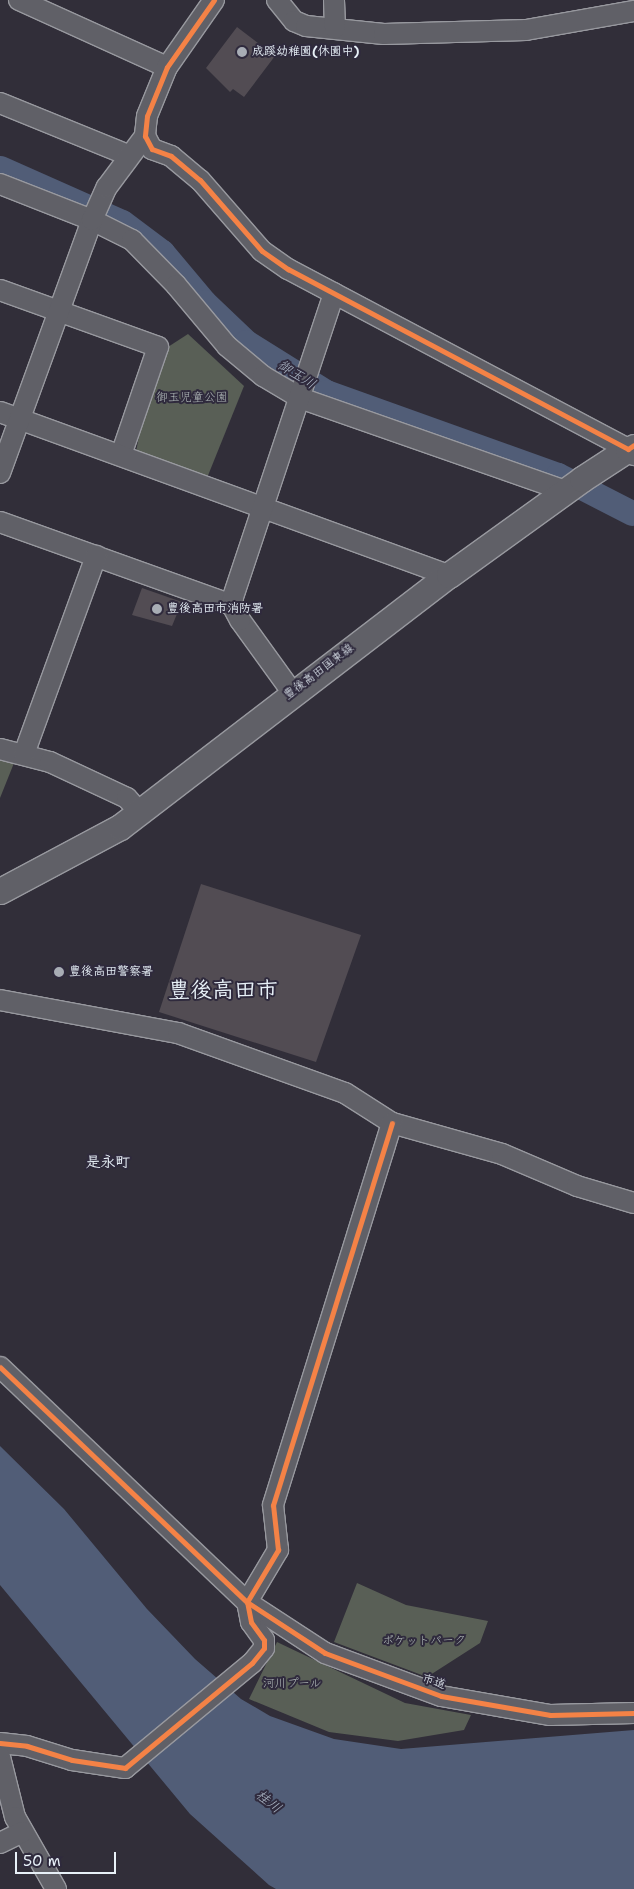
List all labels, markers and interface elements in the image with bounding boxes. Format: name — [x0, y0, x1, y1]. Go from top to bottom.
place label: 成蹊幼稚園(休園中) — [252, 45, 359, 59]
marker: 成蹊幼稚園(休園中) — [236, 46, 248, 58]
water label: 御玉川 — [275, 356, 319, 392]
park label: 御玉児童公園 — [156, 391, 228, 405]
place label: 豊後高田市消防署 — [167, 602, 263, 616]
marker: 豊後高田市消防署 — [151, 603, 163, 615]
street label: 豊後高田国東線 — [281, 641, 357, 703]
place label: 豊後高田警察署 — [69, 965, 153, 979]
marker: 豊後高田警察署 — [53, 966, 65, 978]
district label: 豊後高田市 — [168, 977, 278, 1003]
district label: 是永町 — [86, 1154, 130, 1172]
park label: ポケットパーク — [382, 1634, 466, 1648]
street label: 市道 — [420, 1671, 448, 1693]
park label: 河川プール — [262, 1677, 322, 1691]
water label: 桂川 — [253, 1786, 285, 1816]
scale bar — [18, 1842, 119, 1874]
text: 50 m — [23, 1851, 61, 1871]

